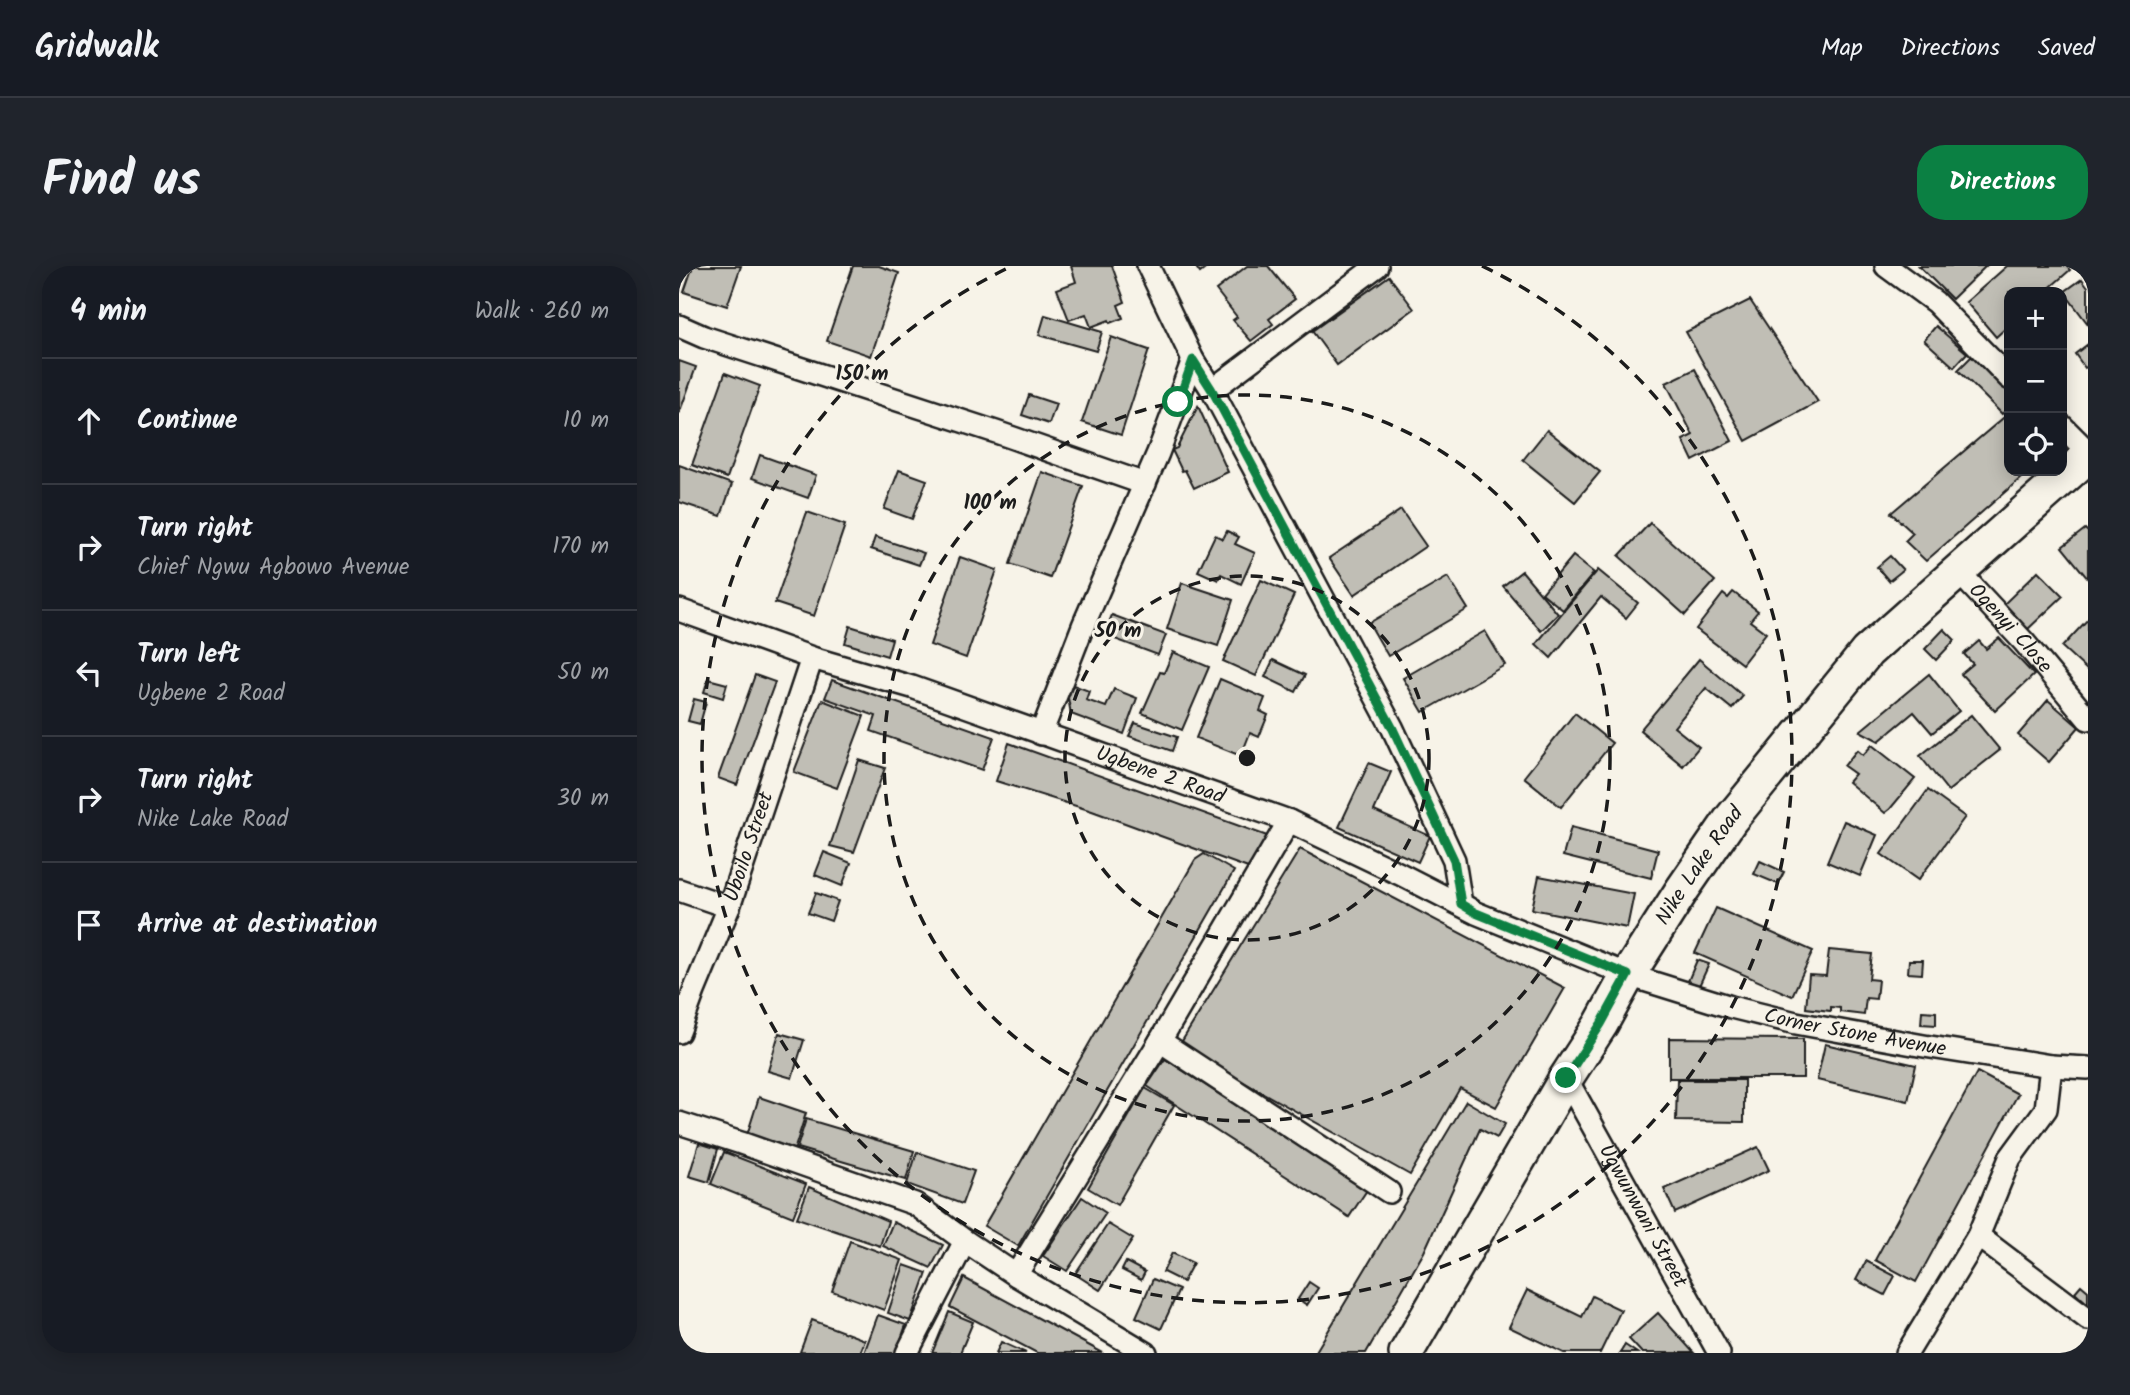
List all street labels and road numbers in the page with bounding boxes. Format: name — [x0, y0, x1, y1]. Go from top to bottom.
street label: Ogenyi Close — [1960, 575, 2061, 681]
street label: Ugbene 2 Road — [1091, 737, 1230, 814]
street label: Uboilo Street — [715, 787, 783, 906]
street label: Nike Lake Road — [1647, 798, 1752, 932]
street label: Corner Stone Avenue — [1761, 999, 1949, 1066]
street label: Ugwunwani Street — [1590, 1138, 1697, 1295]

